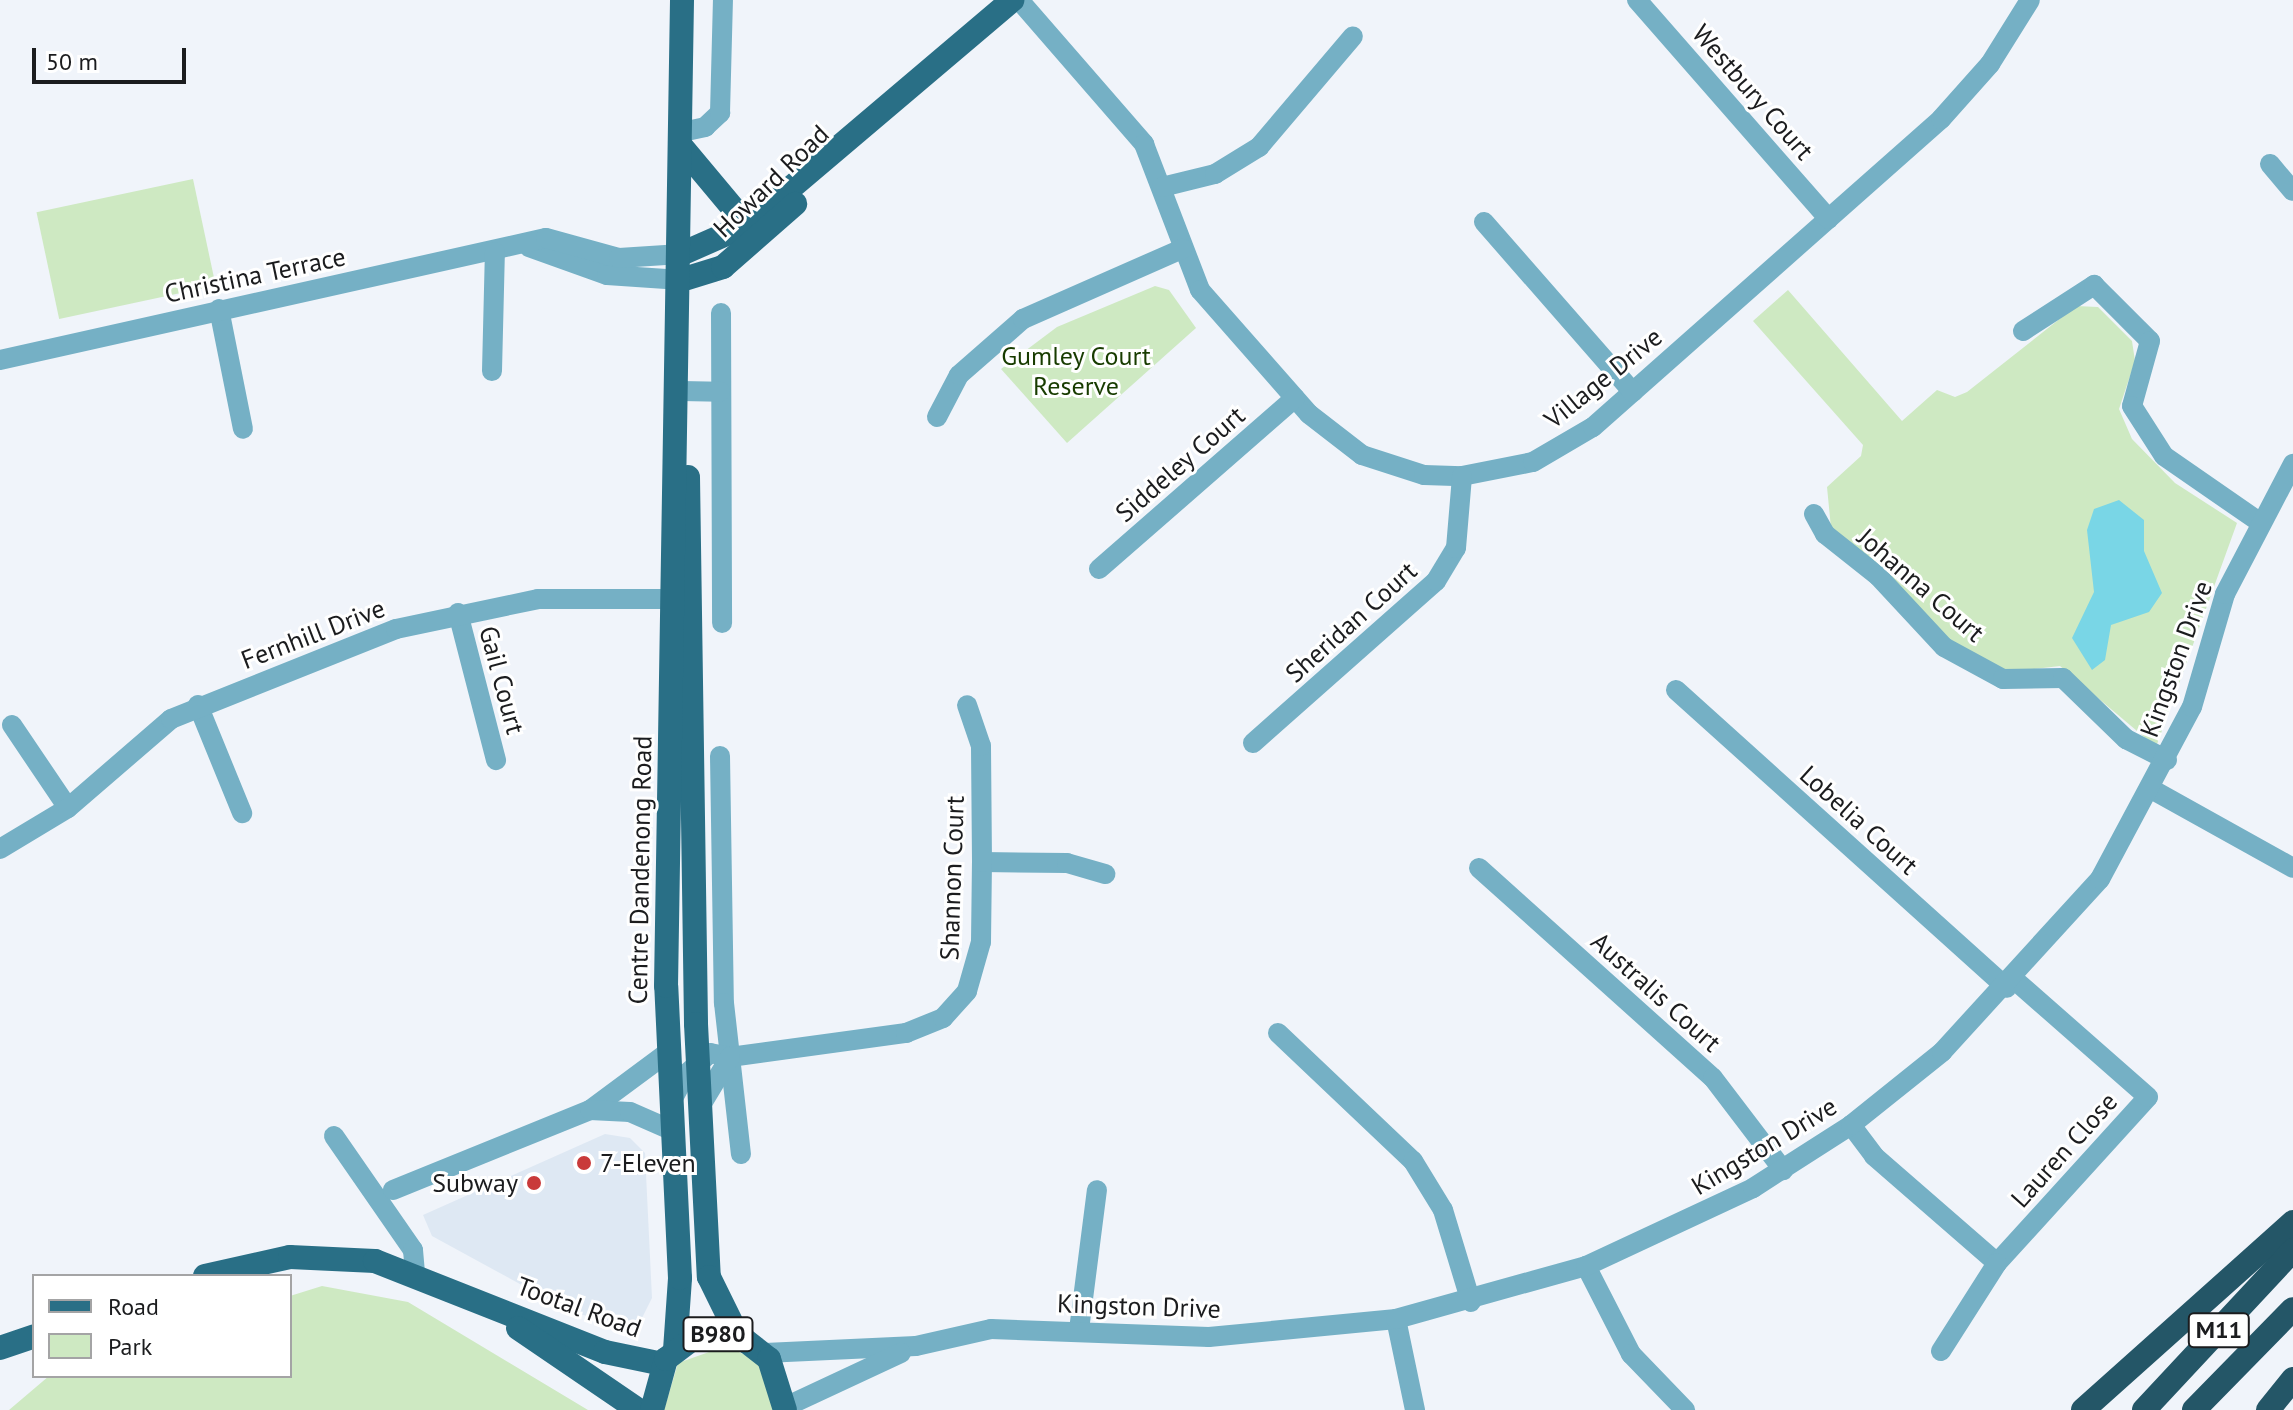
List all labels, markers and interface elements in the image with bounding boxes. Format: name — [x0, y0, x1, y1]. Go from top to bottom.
street label: Westbury Court — [1686, 18, 1820, 166]
scale bar — [36, 32, 190, 82]
text: 50 m — [46, 46, 98, 77]
street label: Howard Road — [707, 118, 835, 244]
street label: Christina Terrace — [161, 241, 349, 309]
street label: Village Drive — [1538, 321, 1668, 435]
park label: Gumley Court Reserve — [1001, 340, 1151, 402]
street label: Siddeley Court — [1109, 399, 1251, 529]
street label: Johanna Court — [1851, 522, 1991, 648]
street label: Sheridan Court — [1279, 555, 1423, 689]
street label: Kingston Drive — [2133, 577, 2219, 741]
street label: Fernhill Drive — [237, 592, 389, 676]
street label: Gail Court — [473, 623, 531, 737]
street label: Centre Dandenong Road — [622, 735, 658, 1005]
street label: Lobelia Court — [1794, 759, 1924, 881]
street label: Shannon Court — [934, 795, 970, 961]
street label: Australis Court — [1585, 926, 1727, 1058]
street label: Lauren Close — [2004, 1086, 2124, 1214]
street label: Kingston Drive — [1686, 1090, 1842, 1202]
place label: 7-Eleven — [600, 1147, 696, 1179]
marker: 7-Eleven — [575, 1154, 593, 1172]
place label: Subway — [432, 1167, 518, 1199]
marker: Subway — [525, 1174, 543, 1192]
street label: Tootal Road — [512, 1270, 646, 1344]
legend — [32, 1274, 292, 1378]
street label: Kingston Drive — [1057, 1288, 1221, 1324]
text: Road — [108, 1291, 159, 1322]
road number: M11 — [2187, 1310, 2251, 1350]
road number: B980 — [682, 1314, 754, 1354]
text: Park — [108, 1331, 152, 1362]

